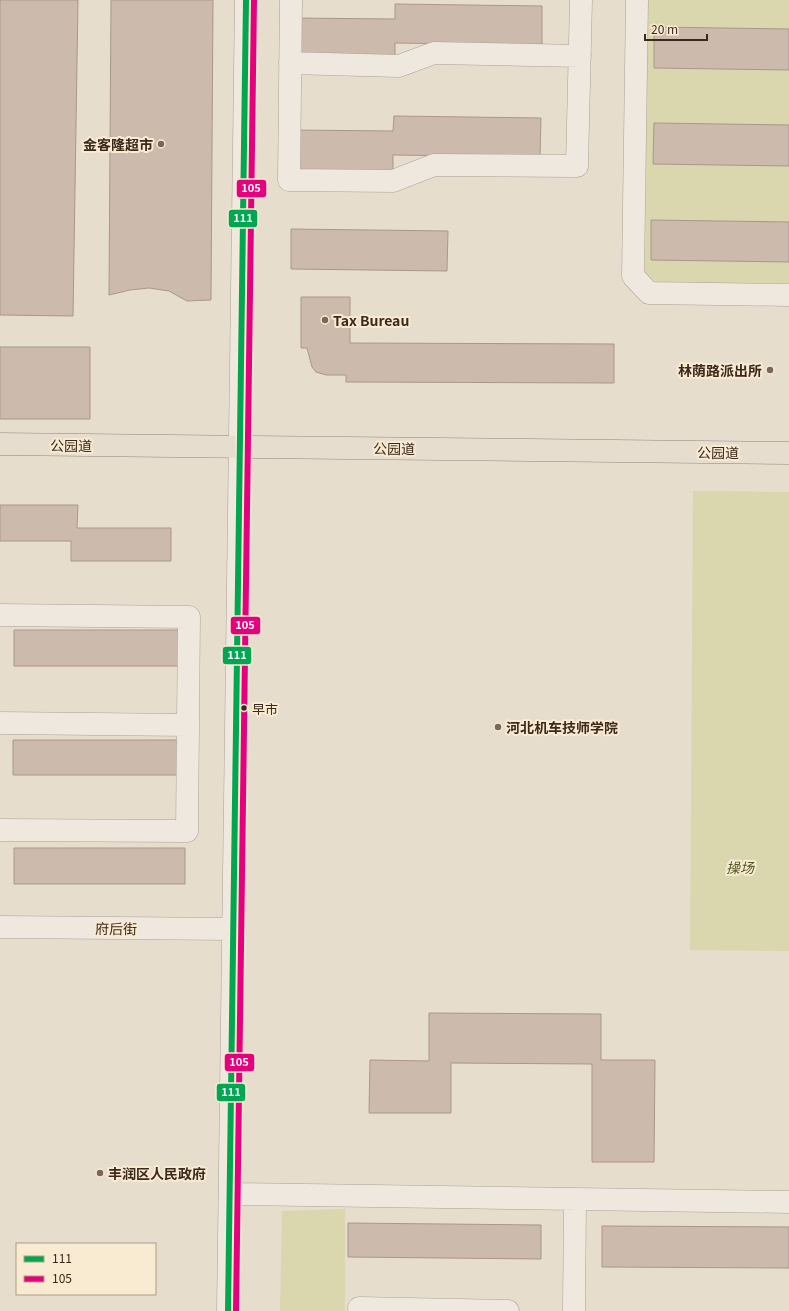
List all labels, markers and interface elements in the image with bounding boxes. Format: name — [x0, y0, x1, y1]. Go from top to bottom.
scale bar — [645, 16, 707, 42]
text: 20 m — [651, 20, 678, 37]
place label: 金客隆超市 — [83, 134, 153, 154]
marker: 金客隆超市 — [156, 139, 166, 149]
line badge: 105 — [236, 179, 267, 198]
text: 105 — [241, 179, 261, 195]
line badge: 111 — [228, 209, 258, 228]
text: 111 — [233, 209, 253, 225]
place label: Tax Bureau — [333, 310, 409, 330]
marker: Tax Bureau — [320, 315, 330, 325]
place label: 林荫路派出所 — [678, 360, 762, 380]
marker: 林荫路派出所 — [765, 365, 775, 375]
street label: 公园道 — [50, 435, 92, 455]
street label: 公园道 — [373, 438, 415, 458]
street label: 公园道 — [697, 442, 739, 462]
line badge: 105 — [230, 616, 261, 635]
text: 105 — [235, 616, 255, 632]
line badge: 111 — [222, 646, 252, 665]
text: 111 — [227, 646, 247, 662]
place label: 早市 — [252, 699, 278, 718]
marker: 早市 — [239, 703, 249, 713]
place label: 河北机车技师学院 — [506, 717, 618, 737]
marker: 河北机车技师学院 — [493, 722, 503, 732]
park label: 操场 — [726, 857, 755, 877]
street label: 府后街 — [95, 918, 137, 938]
line badge: 105 — [224, 1053, 255, 1072]
text: 105 — [229, 1053, 249, 1069]
line badge: 111 — [216, 1083, 246, 1102]
text: 111 — [221, 1083, 241, 1099]
place label: 丰润区人民政府 — [108, 1163, 206, 1183]
marker: 丰润区人民政府 — [95, 1168, 105, 1178]
legend — [16, 1243, 156, 1295]
text: 111 — [52, 1249, 72, 1266]
text: 105 — [52, 1269, 72, 1286]

